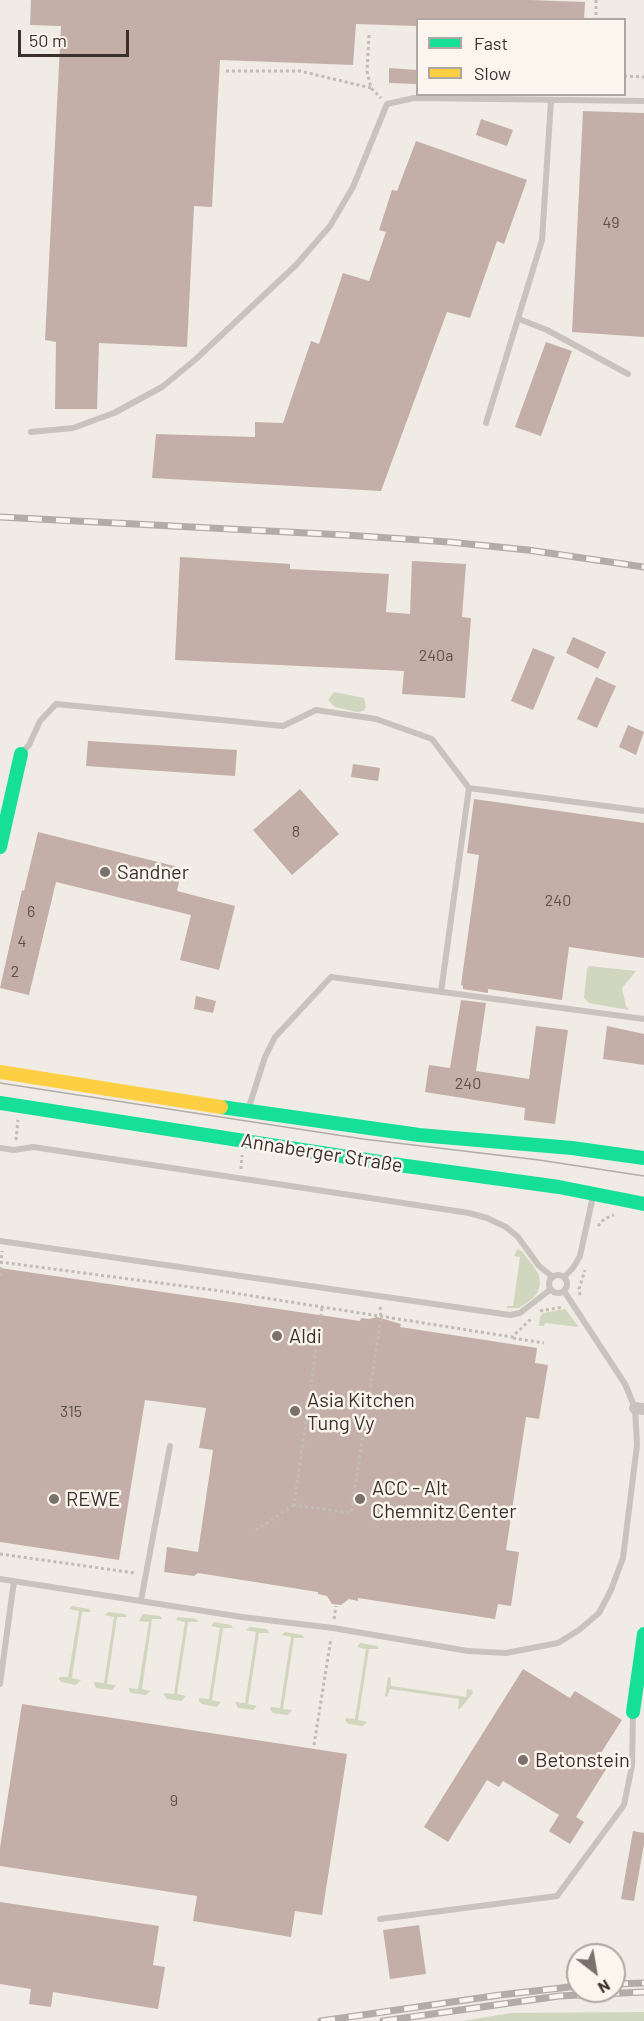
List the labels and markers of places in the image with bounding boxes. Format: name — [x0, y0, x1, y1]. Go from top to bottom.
place label: Sandner — [117, 860, 189, 884]
marker: Sandner — [98, 865, 112, 879]
place label: Aldi — [289, 1324, 322, 1348]
marker: Aldi — [270, 1329, 284, 1343]
place label: Asia Kitchen Tung Vy — [307, 1388, 415, 1435]
marker: Asia Kitchen Tung Vy — [288, 1404, 302, 1418]
place label: ACC - Alt Chemnitz Center — [372, 1476, 517, 1523]
place label: REWE — [66, 1487, 120, 1511]
marker: REWE — [47, 1492, 61, 1506]
marker: ACC - Alt Chemnitz Center — [353, 1492, 367, 1506]
place label: Betonstein — [535, 1748, 630, 1772]
marker: Betonstein — [516, 1753, 530, 1767]

